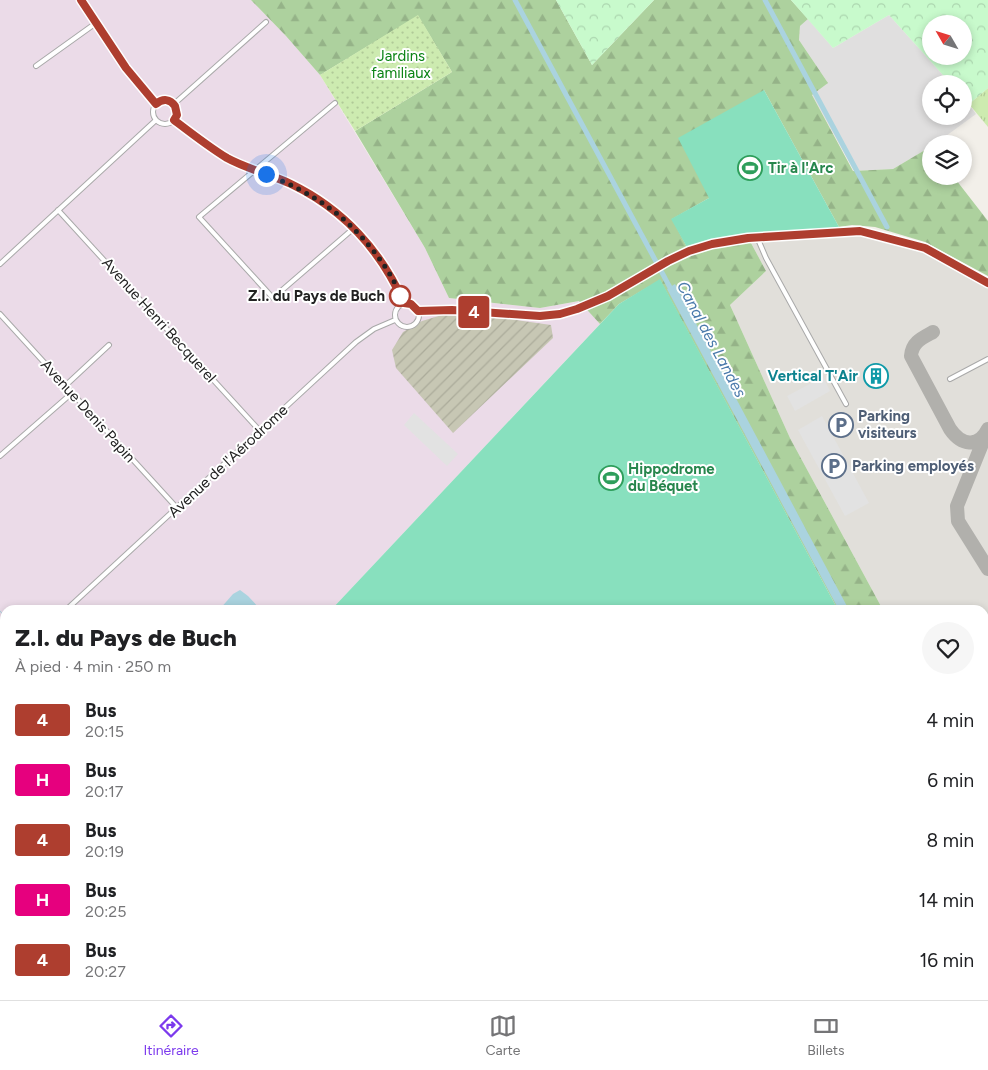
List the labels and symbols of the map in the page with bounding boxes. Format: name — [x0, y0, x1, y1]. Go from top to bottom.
north arrow — [922, 15, 972, 65]
park label: Jardins familiaux — [371, 47, 431, 82]
sports icon: Tir à l'Arc — [737, 155, 763, 181]
place label: Tir à l'Arc — [768, 159, 833, 177]
your location — [254, 162, 279, 187]
street label: Avenue Henri Becquerel — [98, 254, 220, 386]
water label: Canal des Landes — [673, 278, 750, 401]
marker: Z.I. du Pays de Buch — [389, 285, 411, 307]
place label: Z.I. du Pays de Buch — [248, 287, 385, 305]
line badge: 4 — [458, 296, 490, 328]
street label: Avenue Denis Papin — [37, 356, 139, 466]
building icon: Vertical T'Air — [863, 363, 889, 389]
place label: Vertical T'Air — [768, 367, 858, 385]
street label: Avenue de l'Aérodrome — [164, 401, 292, 521]
place label: Parking visiteurs — [858, 407, 917, 442]
parking icon: Parking visiteurs — [828, 412, 854, 438]
parking icon: Parking employés — [821, 453, 847, 479]
place label: Parking employés — [852, 457, 974, 475]
place label: Hippodrome du Béquet — [628, 460, 715, 495]
sports icon: Hippodrome du Béquet — [598, 465, 624, 491]

